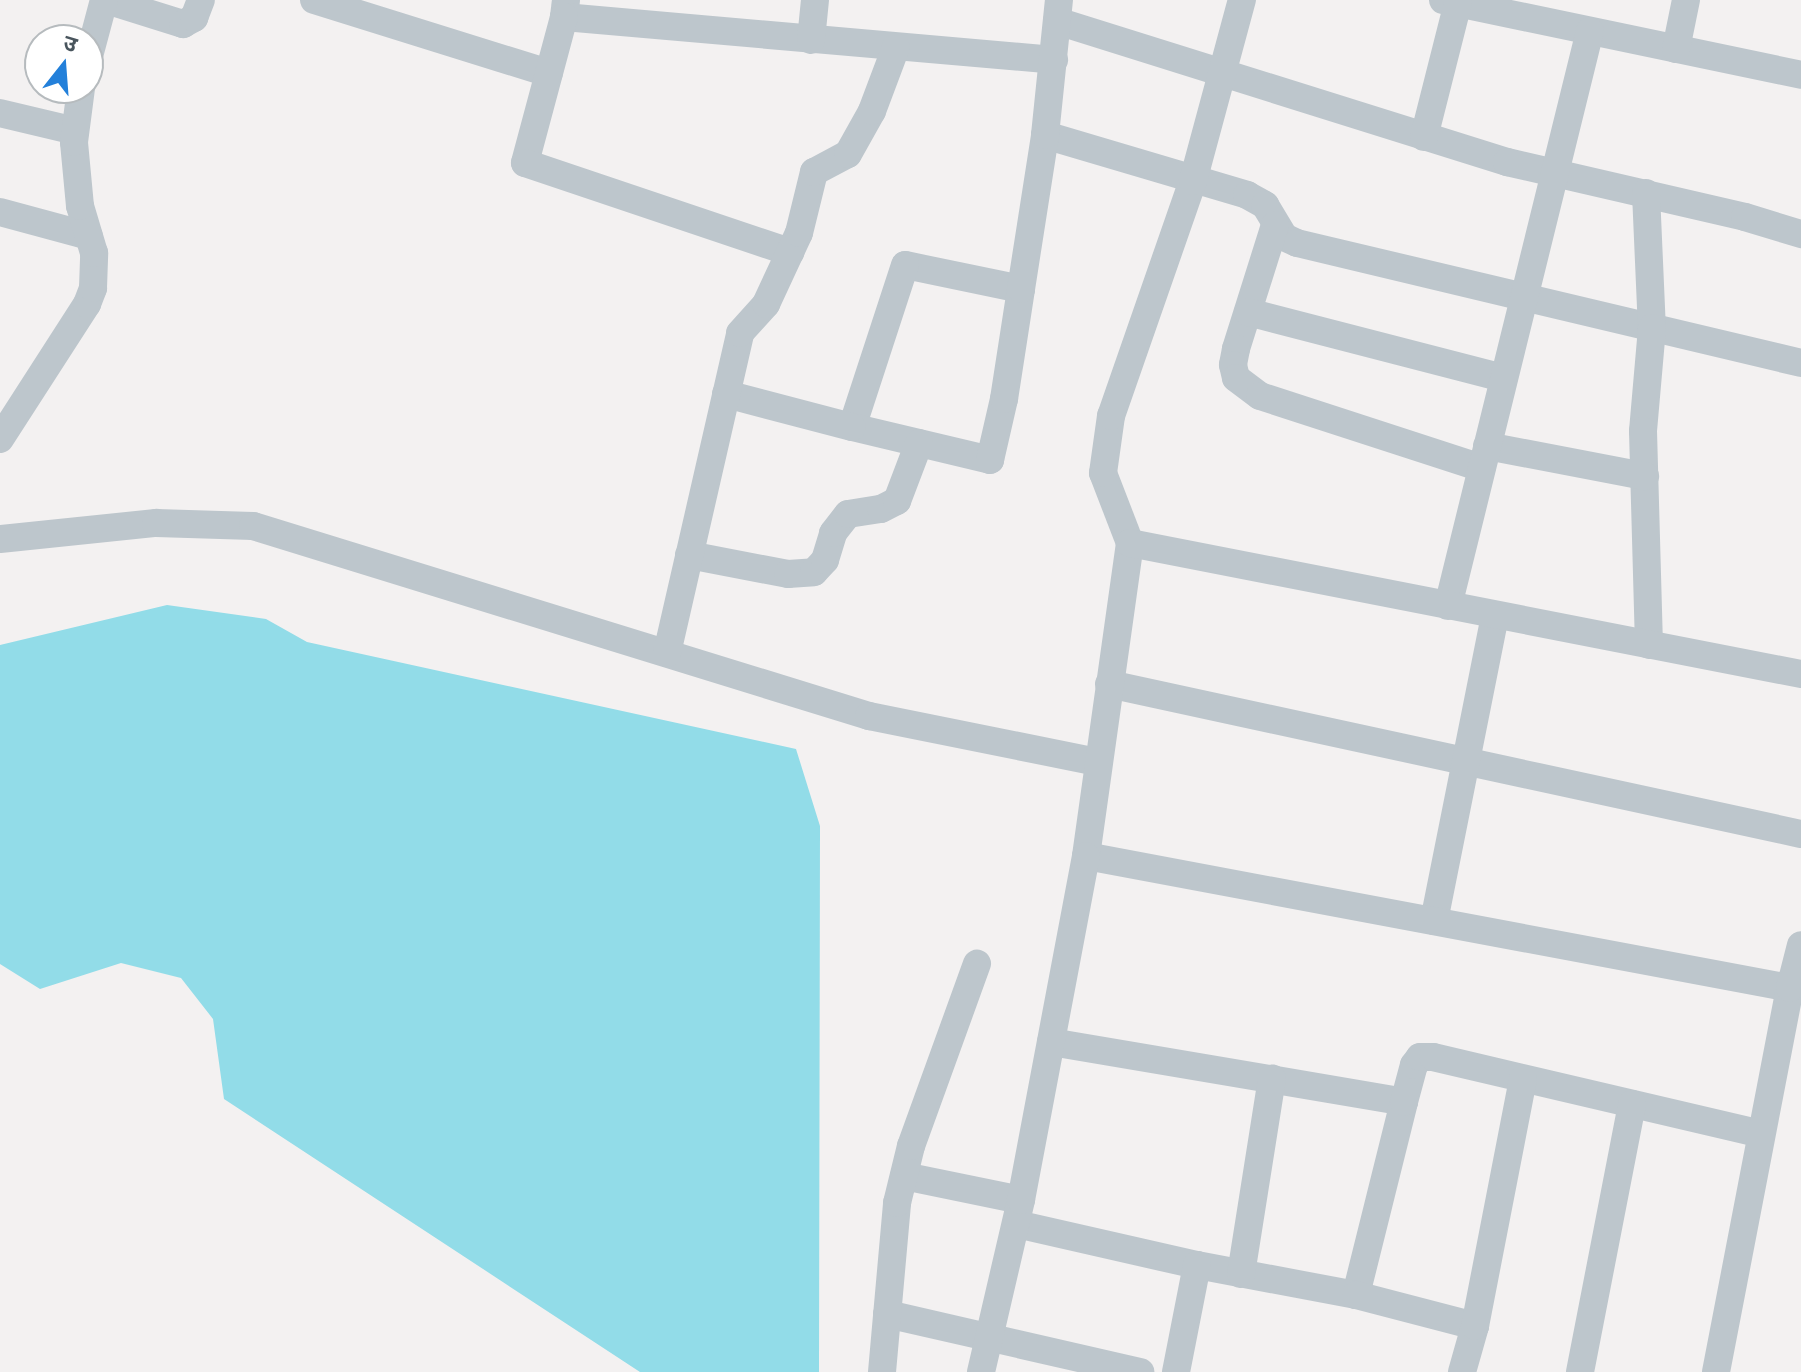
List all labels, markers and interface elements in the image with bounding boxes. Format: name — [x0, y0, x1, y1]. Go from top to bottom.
north arrow — [24, 24, 104, 104]
text: उ — [60, 28, 81, 57]

